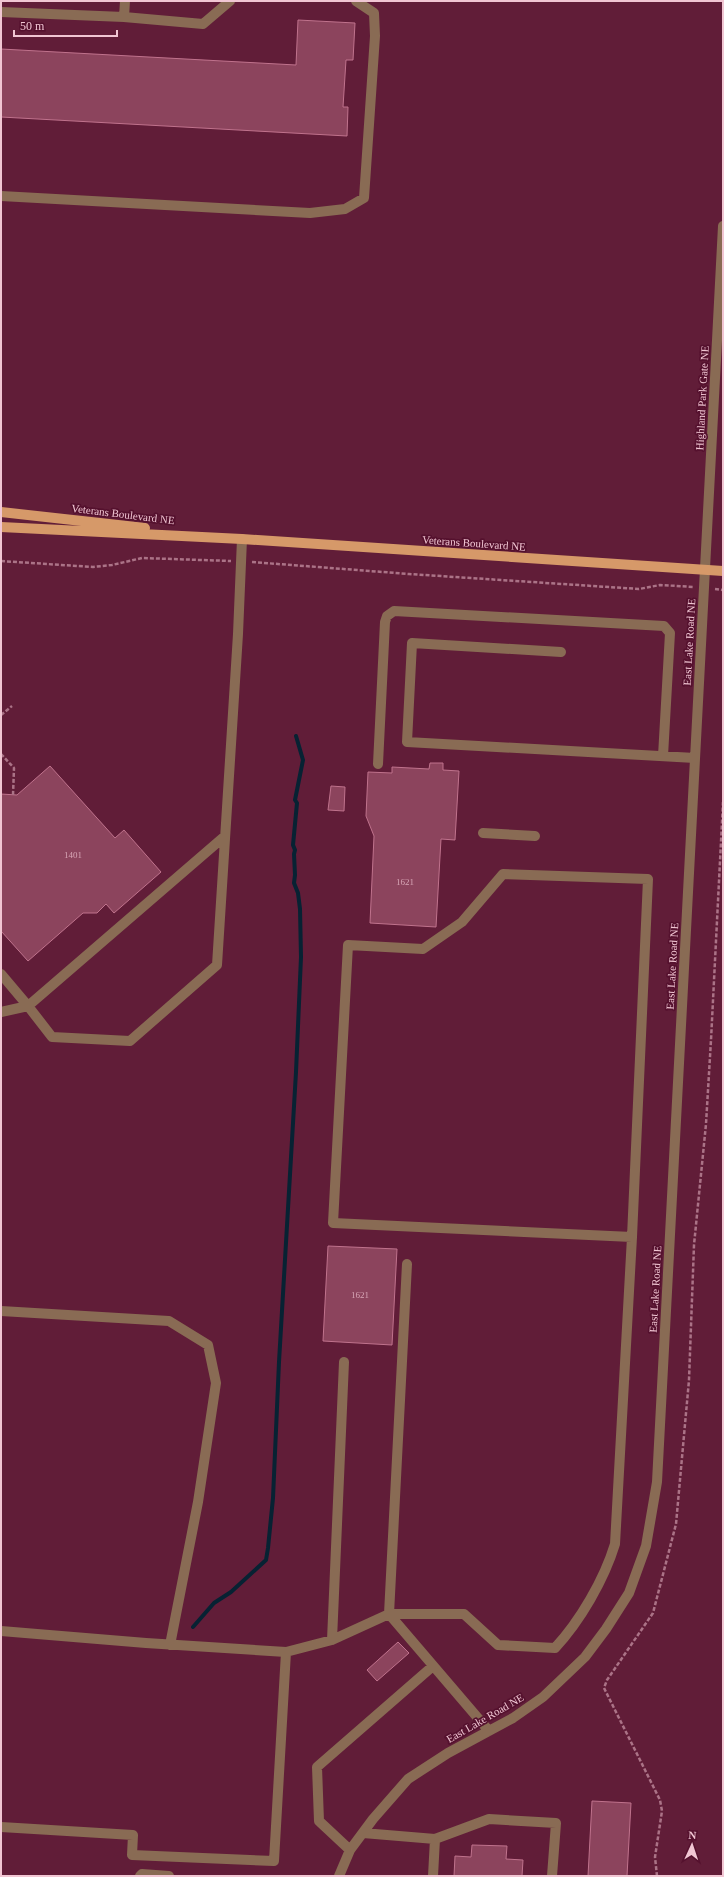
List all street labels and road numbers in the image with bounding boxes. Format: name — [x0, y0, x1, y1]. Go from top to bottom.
street label: Highland Park Gate NE — [693, 345, 711, 451]
street label: Veterans Boulevard NE — [71, 502, 176, 526]
street label: Veterans Boulevard NE — [422, 533, 526, 553]
street label: East Lake Road NE — [681, 598, 697, 686]
street label: East Lake Road NE — [664, 922, 680, 1010]
street label: East Lake Road NE — [647, 1245, 663, 1333]
street label: East Lake Road NE — [444, 1691, 526, 1745]

